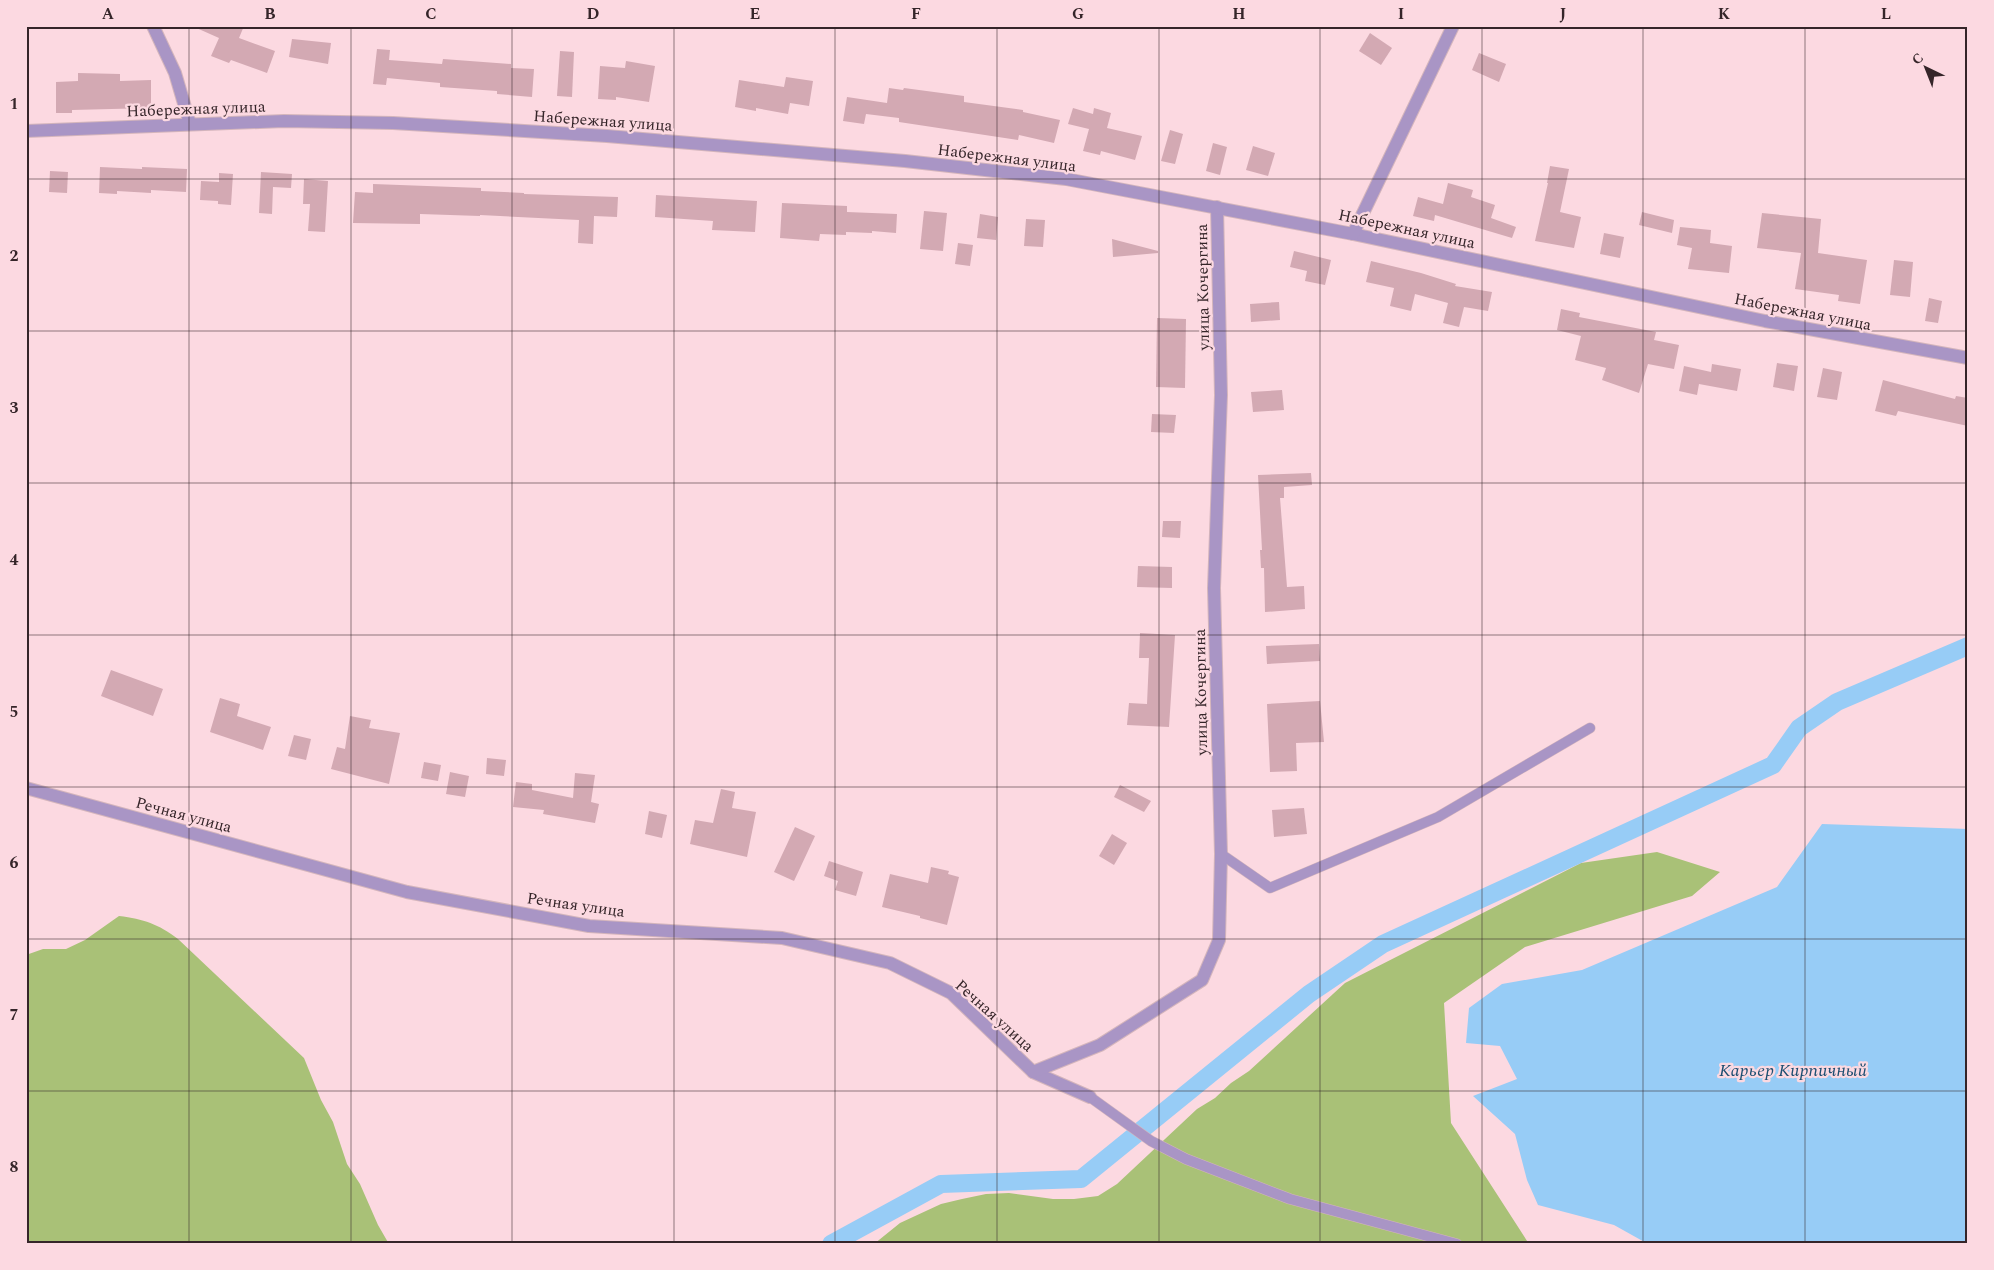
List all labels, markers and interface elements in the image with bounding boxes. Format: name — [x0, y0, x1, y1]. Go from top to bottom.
text: A — [102, 2, 115, 26]
text: B — [264, 2, 276, 26]
text: C — [425, 2, 437, 26]
text: D — [587, 2, 600, 26]
text: E — [750, 2, 760, 26]
text: F — [911, 2, 921, 26]
text: G — [1072, 2, 1084, 26]
text: H — [1232, 2, 1246, 26]
text: I — [1398, 2, 1404, 26]
text: J — [1560, 2, 1567, 26]
text: K — [1718, 2, 1731, 26]
text: L — [1881, 2, 1891, 26]
north arrow — [1902, 42, 1952, 92]
text: С — [1907, 48, 1928, 70]
text: 1 — [10, 92, 18, 116]
street label: Набережная улица — [126, 95, 266, 123]
street label: Набережная улица — [533, 104, 673, 138]
street label: Набережная улица — [936, 138, 1078, 178]
street label: Набережная улица — [1336, 203, 1478, 255]
street label: улица Кочергина — [1190, 223, 1216, 352]
text: 2 — [10, 244, 19, 268]
street label: Набережная улица — [1732, 287, 1874, 337]
text: 3 — [10, 396, 19, 420]
text: 4 — [10, 548, 19, 572]
street label: улица Кочергина — [1188, 628, 1214, 757]
text: 5 — [10, 700, 18, 724]
street label: Речная улица — [133, 791, 235, 839]
text: 6 — [10, 851, 19, 875]
street label: Речная улица — [525, 886, 627, 924]
street label: Речная улица — [950, 974, 1039, 1058]
text: 7 — [10, 1003, 19, 1027]
water label: Карьер Кирпичный — [1719, 1057, 1867, 1084]
text: 8 — [10, 1155, 19, 1179]

